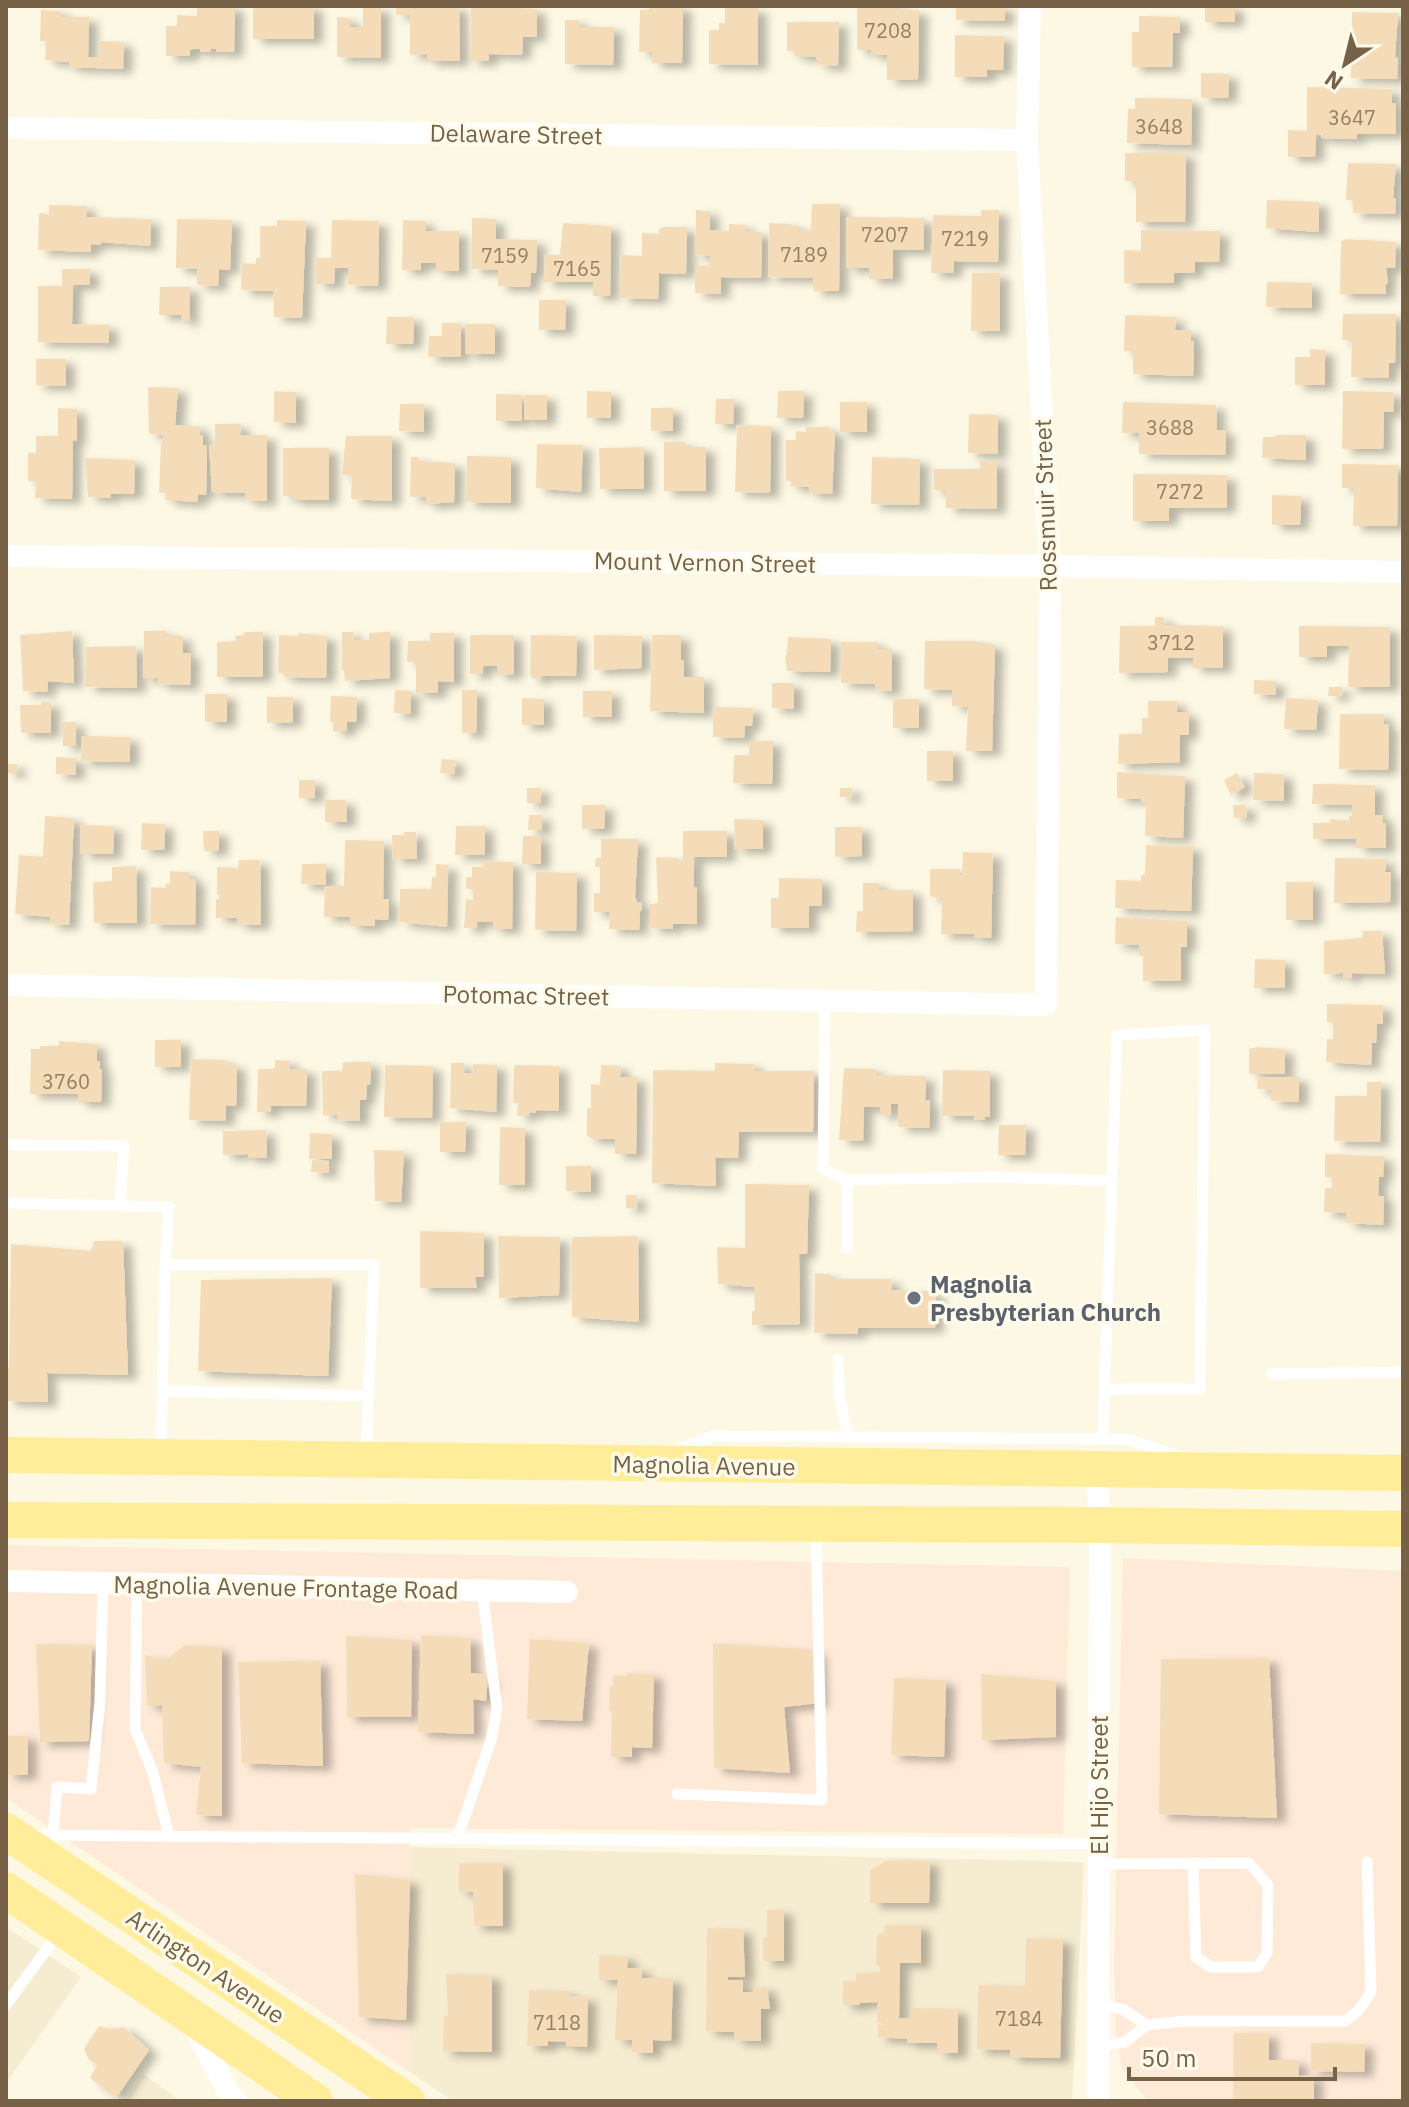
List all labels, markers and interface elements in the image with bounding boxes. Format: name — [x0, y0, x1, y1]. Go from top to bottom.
house number: 7208 — [864, 17, 912, 44]
north arrow — [1305, 24, 1385, 104]
text: N — [1318, 64, 1348, 97]
house number: 3647 — [1328, 104, 1376, 131]
house number: 3648 — [1135, 113, 1183, 140]
street label: Delaware Street — [429, 116, 603, 152]
house number: 7207 — [861, 221, 909, 248]
house number: 7219 — [941, 225, 989, 252]
house number: 7189 — [780, 241, 828, 268]
house number: 7159 — [481, 242, 529, 269]
house number: 7165 — [553, 255, 601, 282]
house number: 3688 — [1146, 414, 1194, 441]
street label: Rossmuir Street — [1026, 418, 1064, 592]
house number: 7272 — [1156, 478, 1204, 505]
street label: Mount Vernon Street — [594, 544, 816, 580]
house number: 3712 — [1147, 629, 1195, 656]
street label: Potomac Street — [442, 978, 610, 1012]
house number: 3760 — [42, 1068, 90, 1095]
place label: Magnolia Presbyterian Church — [930, 1268, 1161, 1328]
marker: Magnolia Presbyterian Church — [905, 1289, 923, 1307]
street label: Magnolia Avenue — [612, 1447, 796, 1483]
street label: Magnolia Avenue Frontage Road — [113, 1568, 459, 1606]
street label: El Hijo Street — [1083, 1715, 1115, 1855]
street label: Arlington Avenue — [121, 1901, 291, 2031]
house number: 7184 — [995, 2005, 1043, 2032]
house number: 7118 — [533, 2009, 581, 2036]
scale bar — [1129, 2031, 1335, 2081]
text: 50 m — [1141, 2042, 1196, 2074]

